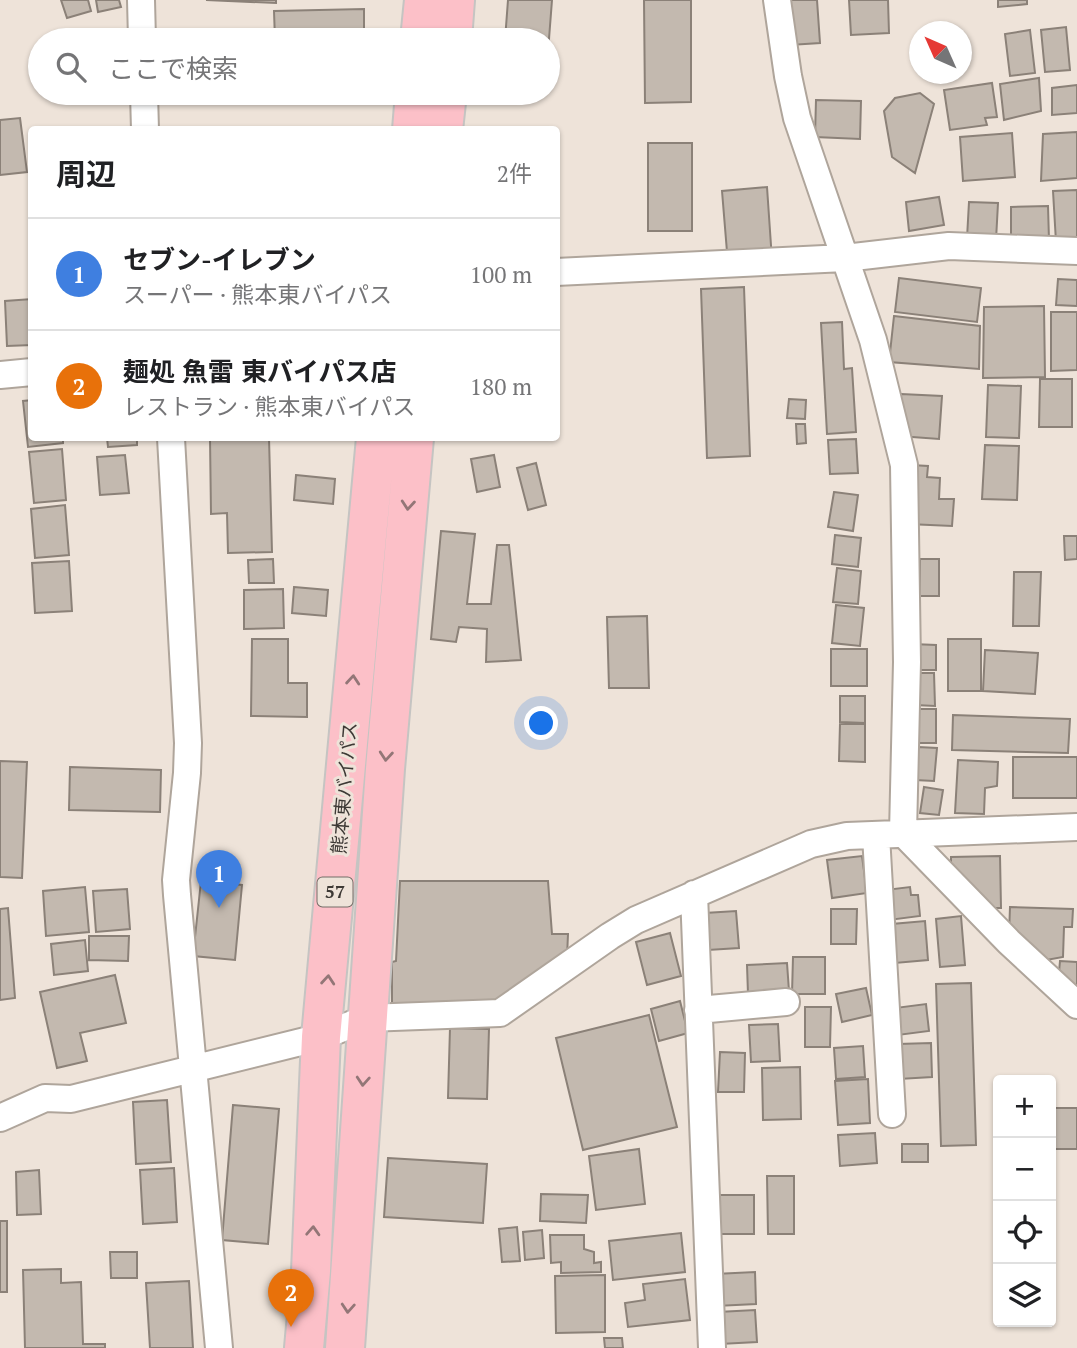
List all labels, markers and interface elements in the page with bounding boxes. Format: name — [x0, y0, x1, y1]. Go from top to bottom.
north arrow — [909, 21, 972, 84]
search box — [28, 28, 560, 105]
icon: search — [52, 48, 90, 86]
text: ここで検索 — [108, 51, 238, 85]
text: 周辺 — [56, 154, 116, 194]
text: 2件 — [497, 158, 532, 189]
text: セブン-イレブン — [123, 242, 316, 276]
text: 1 — [73, 259, 86, 290]
text: 100 m — [470, 259, 532, 290]
text: スーパー · 熊本東バイパス — [123, 279, 392, 310]
text: 麺処 魚雷 東バイパス店 — [123, 354, 397, 388]
text: 2 — [73, 371, 86, 402]
text: 180 m — [470, 371, 532, 402]
text: レストラン · 熊本東バイパス — [123, 391, 415, 422]
one-way arrow — [401, 500, 416, 511]
one-way arrow — [346, 674, 361, 686]
your location — [524, 706, 558, 740]
street label: 熊本東バイパス — [325, 721, 362, 855]
one-way arrow — [379, 751, 394, 762]
pin: 1 — [196, 850, 242, 908]
road number: 57 — [318, 878, 352, 906]
one-way arrow — [320, 974, 335, 985]
map controls — [993, 1075, 1056, 1327]
button: + — [993, 1075, 1056, 1138]
one-way arrow — [356, 1076, 371, 1087]
button: − — [993, 1138, 1056, 1201]
button: locate — [993, 1201, 1056, 1264]
one-way arrow — [305, 1225, 320, 1236]
button: layers — [993, 1264, 1056, 1327]
pin: 2 — [268, 1269, 314, 1327]
one-way arrow — [341, 1303, 356, 1314]

